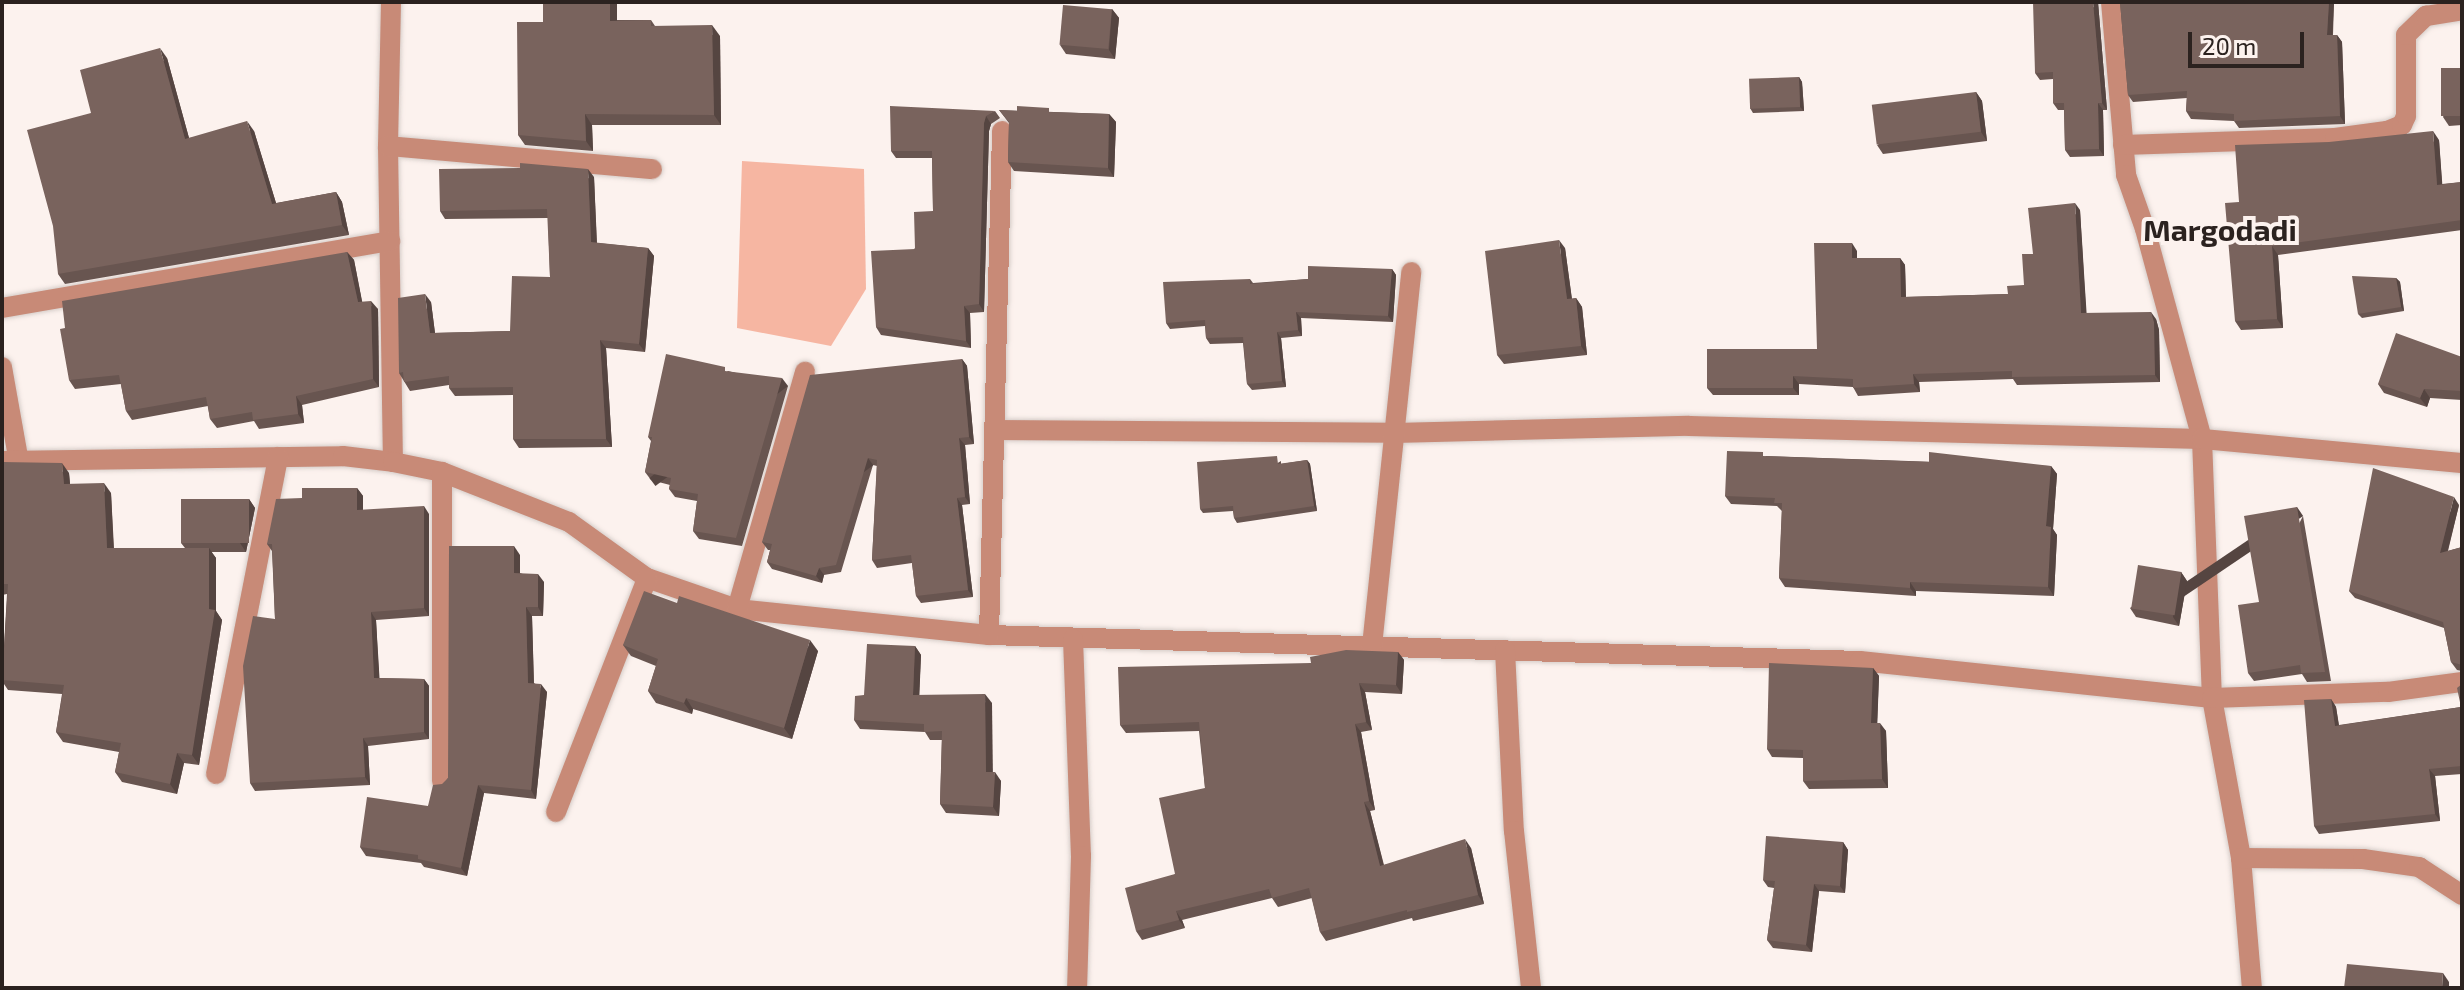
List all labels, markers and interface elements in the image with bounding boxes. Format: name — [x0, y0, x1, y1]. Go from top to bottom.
scale bar — [2192, 16, 2308, 66]
text: 20 m — [2202, 31, 2256, 60]
district label: Margodadi — [2143, 211, 2297, 247]

